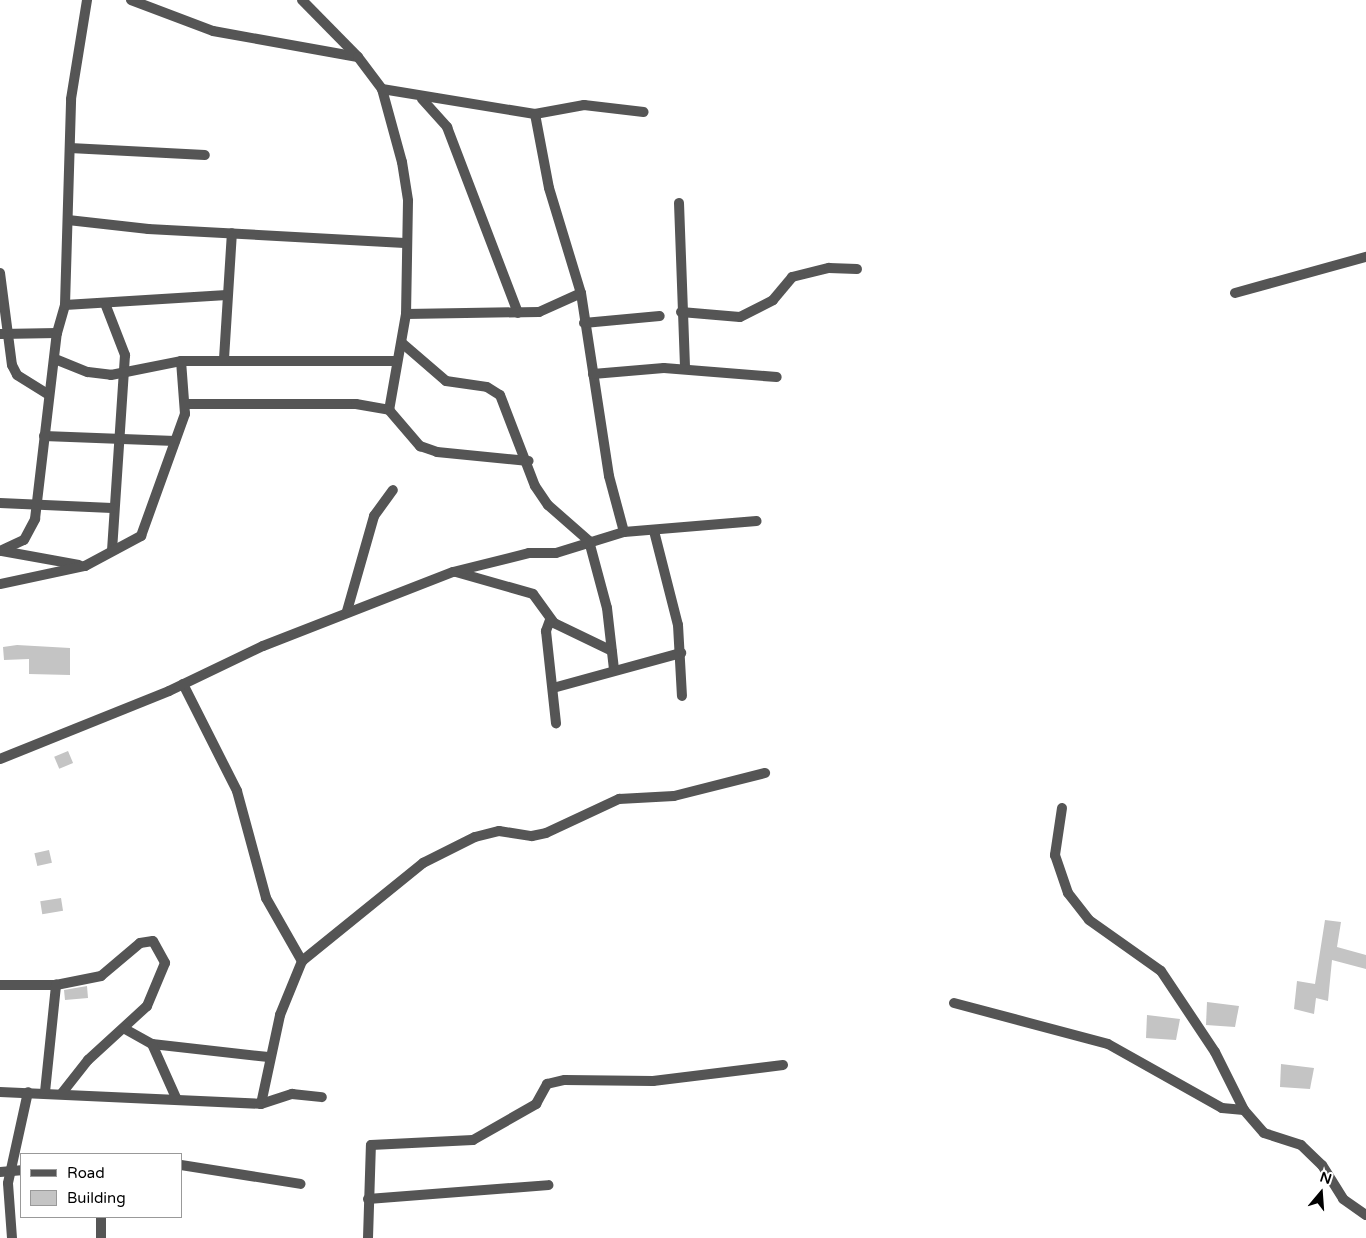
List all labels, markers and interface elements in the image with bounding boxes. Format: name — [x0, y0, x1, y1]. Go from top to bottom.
legend — [20, 1153, 182, 1218]
text: Road — [67, 1164, 105, 1182]
north arrow — [1296, 1168, 1346, 1218]
text: N — [1318, 1168, 1334, 1188]
text: Building — [67, 1189, 126, 1207]

